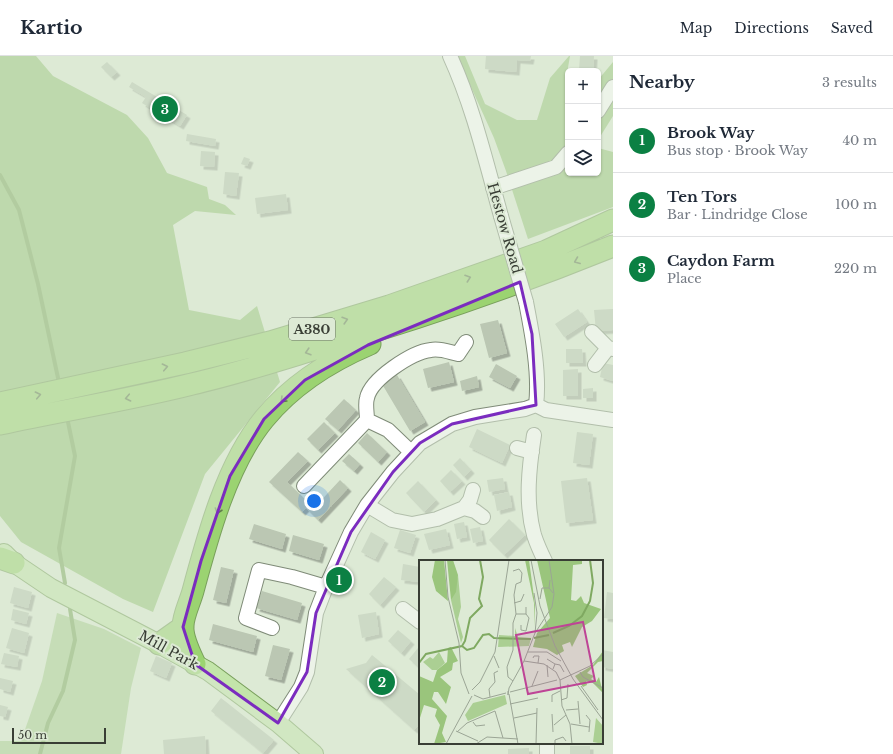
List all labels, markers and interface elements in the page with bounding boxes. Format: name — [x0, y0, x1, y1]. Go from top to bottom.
text: Kartio — [20, 16, 83, 39]
text: Map — [680, 19, 712, 37]
text: Directions — [734, 19, 809, 37]
text: Saved — [831, 19, 873, 37]
map controls — [565, 68, 601, 176]
button: + — [565, 68, 601, 104]
text: Nearby — [629, 72, 695, 93]
text: 3 results — [822, 74, 877, 91]
pin: 3 — [152, 94, 178, 124]
button: − — [565, 104, 601, 140]
text: Brook Way — [667, 123, 754, 142]
text: 1 — [639, 132, 645, 149]
text: 40 m — [842, 132, 877, 149]
button: layers — [565, 140, 601, 176]
text: Bus stop · Brook Way — [667, 142, 808, 159]
street label: Hestow Road — [483, 180, 527, 276]
text: Ten Tors — [667, 187, 737, 206]
text: 2 — [638, 196, 646, 213]
text: 100 m — [835, 196, 877, 213]
text: Bar · Lindridge Close — [667, 206, 808, 223]
text: Caydon Farm — [667, 251, 775, 270]
one-way arrow — [573, 256, 580, 264]
text: 3 — [638, 260, 646, 277]
text: 220 m — [834, 260, 877, 277]
text: Place — [667, 270, 702, 287]
one-way arrow — [465, 275, 472, 283]
one-way arrow — [341, 316, 348, 325]
road number: A380 — [289, 318, 335, 340]
one-way arrow — [305, 347, 312, 356]
one-way arrow — [162, 364, 168, 372]
one-way arrow — [35, 391, 41, 399]
one-way arrow — [125, 393, 131, 401]
one-way arrow — [280, 395, 288, 403]
your location — [304, 491, 324, 511]
one-way arrow — [214, 507, 222, 514]
inset map — [419, 560, 603, 744]
pin: 1 — [326, 565, 352, 595]
street label: Mill Park — [136, 626, 202, 674]
pin: 2 — [369, 667, 395, 697]
scale bar — [12, 726, 106, 745]
text: 50 m — [18, 728, 47, 742]

